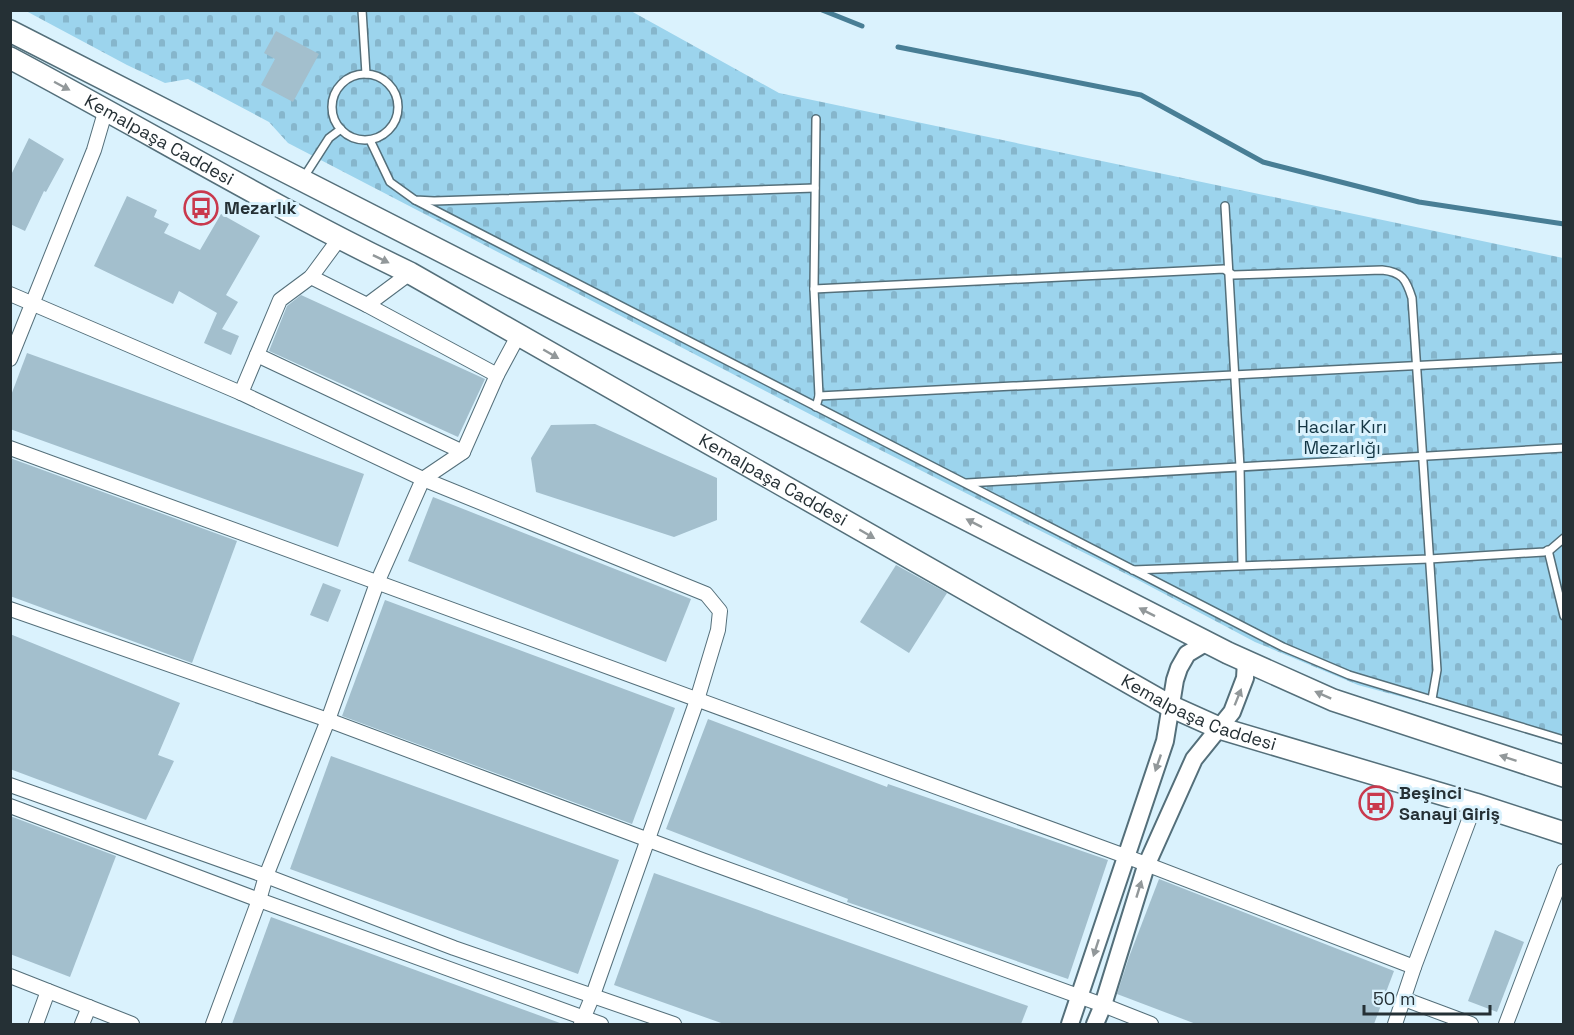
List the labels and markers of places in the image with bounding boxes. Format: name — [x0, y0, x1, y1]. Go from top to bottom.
bus stop icon: Mezarlık — [183, 190, 219, 226]
place label: Mezarlık — [224, 196, 297, 219]
place label: Beşinci Sanayi Giriş — [1399, 781, 1500, 825]
bus stop icon: Beşinci Sanayi Giriş — [1358, 785, 1394, 821]

